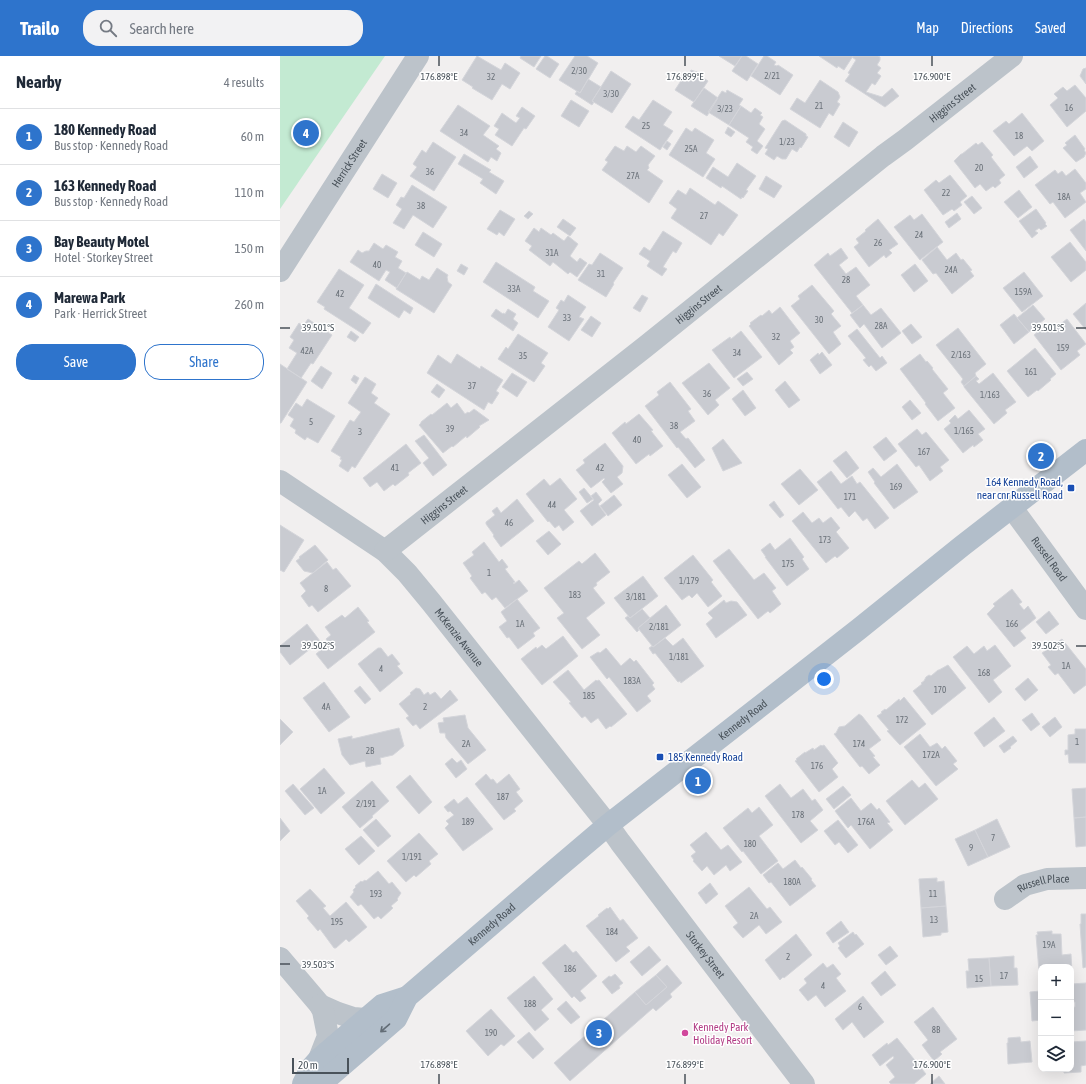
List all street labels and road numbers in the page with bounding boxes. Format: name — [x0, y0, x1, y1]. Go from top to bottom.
street label: Higgins Street — [927, 81, 978, 125]
street label: Herrick Street — [329, 137, 369, 190]
street label: Higgins Street — [673, 282, 724, 326]
street label: Higgins Street — [418, 483, 470, 527]
street label: Russell Road — [1029, 534, 1069, 583]
street label: McKenzie Avenue — [432, 606, 486, 669]
street label: Kennedy Road — [716, 697, 769, 742]
street label: Russell Place — [1015, 872, 1070, 895]
street label: Kennedy Road — [466, 901, 518, 948]
street label: Storkey Street — [684, 929, 727, 981]

